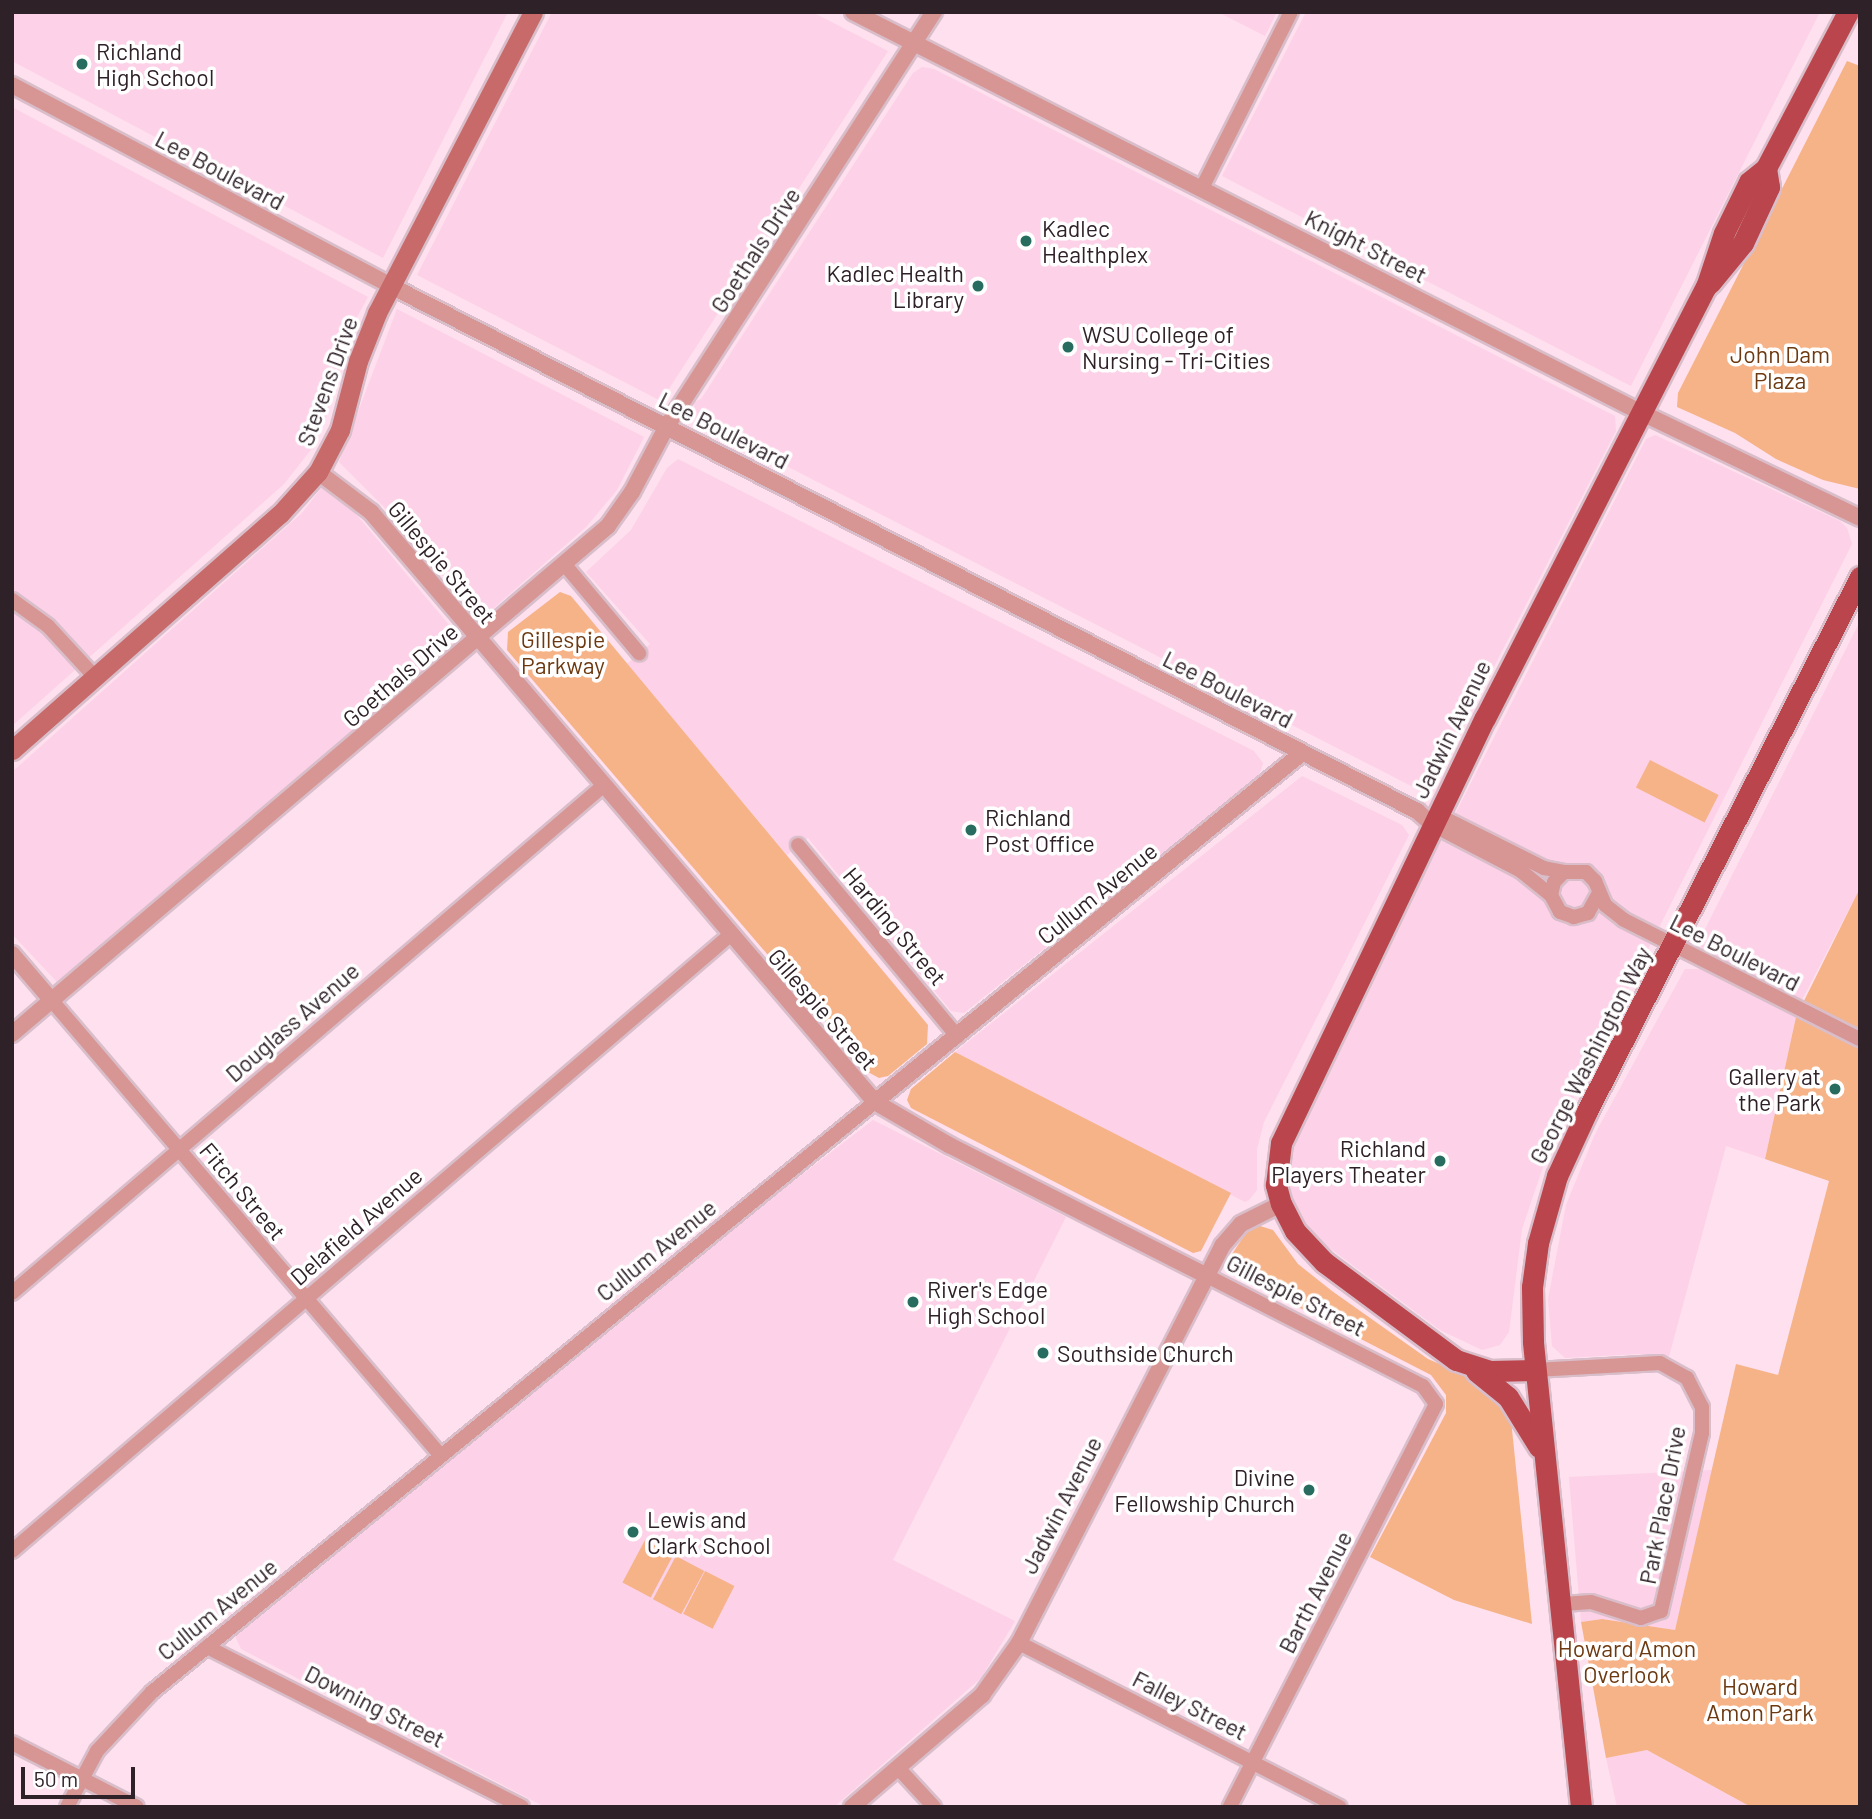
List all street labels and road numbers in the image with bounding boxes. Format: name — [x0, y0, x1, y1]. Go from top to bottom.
street label: Lee Boulevard — [151, 124, 289, 216]
street label: Goethals Drive — [704, 182, 806, 318]
street label: Knight Street — [1301, 204, 1431, 288]
street label: Stevens Drive — [291, 313, 363, 449]
street label: Lee Boulevard — [654, 385, 794, 475]
street label: Gillespie Street — [383, 495, 501, 629]
street label: Goethals Drive — [337, 618, 463, 732]
street label: Lee Boulevard — [1158, 644, 1298, 734]
street label: Jadwin Avenue — [1406, 655, 1496, 803]
street label: Cullum Avenue — [1032, 836, 1162, 950]
street label: Harding Street — [838, 861, 952, 991]
street label: Lee Boulevard — [1665, 907, 1805, 997]
street label: George Washington Way — [1523, 942, 1657, 1168]
street label: Gillespie Street — [763, 943, 883, 1075]
street label: Douglass Avenue — [220, 957, 364, 1087]
street label: Fitch Street — [194, 1137, 292, 1245]
street label: Delafield Avenue — [285, 1161, 427, 1291]
street label: Cullum Avenue — [591, 1193, 721, 1307]
street label: Gillespie Street — [1222, 1248, 1370, 1342]
street label: Park Place Drive — [1633, 1424, 1691, 1586]
street label: Jadwin Avenue — [1015, 1432, 1107, 1578]
street label: Barth Avenue — [1272, 1526, 1358, 1658]
street label: Cullum Avenue — [152, 1552, 282, 1666]
street label: Downing Street — [300, 1659, 450, 1753]
street label: Falley Street — [1128, 1664, 1252, 1746]

